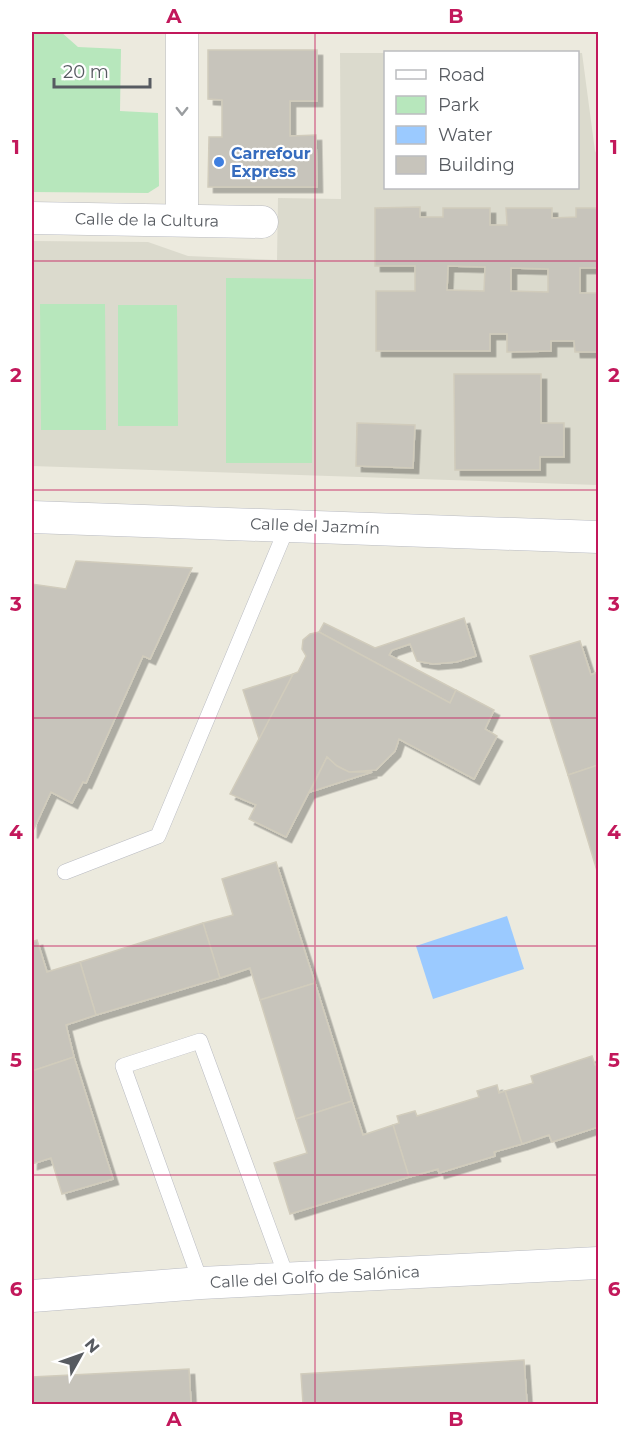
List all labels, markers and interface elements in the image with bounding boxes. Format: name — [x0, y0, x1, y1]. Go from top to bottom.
text: A — [165, 4, 182, 28]
text: B — [448, 4, 464, 28]
scale bar — [54, 51, 150, 89]
legend — [384, 51, 579, 189]
text: 20 m — [63, 61, 109, 83]
text: Road — [438, 64, 485, 86]
text: Park — [438, 94, 479, 116]
one-way arrow — [176, 106, 188, 115]
text: Water — [438, 124, 493, 146]
text: 1 — [12, 135, 20, 159]
text: 1 — [610, 135, 618, 159]
place label: Carrefour Express — [231, 144, 311, 181]
text: Building — [438, 154, 515, 176]
marker: Carrefour Express — [212, 155, 226, 169]
street label: Calle de la Cultura — [75, 209, 219, 231]
text: 2 — [10, 363, 22, 387]
text: 2 — [608, 363, 620, 387]
street label: Calle del Jazmín — [250, 514, 380, 538]
text: 3 — [9, 592, 22, 616]
text: 3 — [607, 592, 620, 616]
text: 4 — [9, 820, 23, 844]
text: 4 — [607, 820, 621, 844]
text: 5 — [10, 1048, 22, 1072]
text: 5 — [608, 1048, 620, 1072]
street label: Calle del Golfo de Salónica — [210, 1262, 420, 1292]
text: 6 — [10, 1277, 23, 1301]
text: 6 — [608, 1277, 621, 1301]
north arrow — [51, 1325, 111, 1385]
text: N — [81, 1335, 104, 1357]
text: A — [165, 1407, 182, 1431]
text: B — [448, 1407, 464, 1431]

